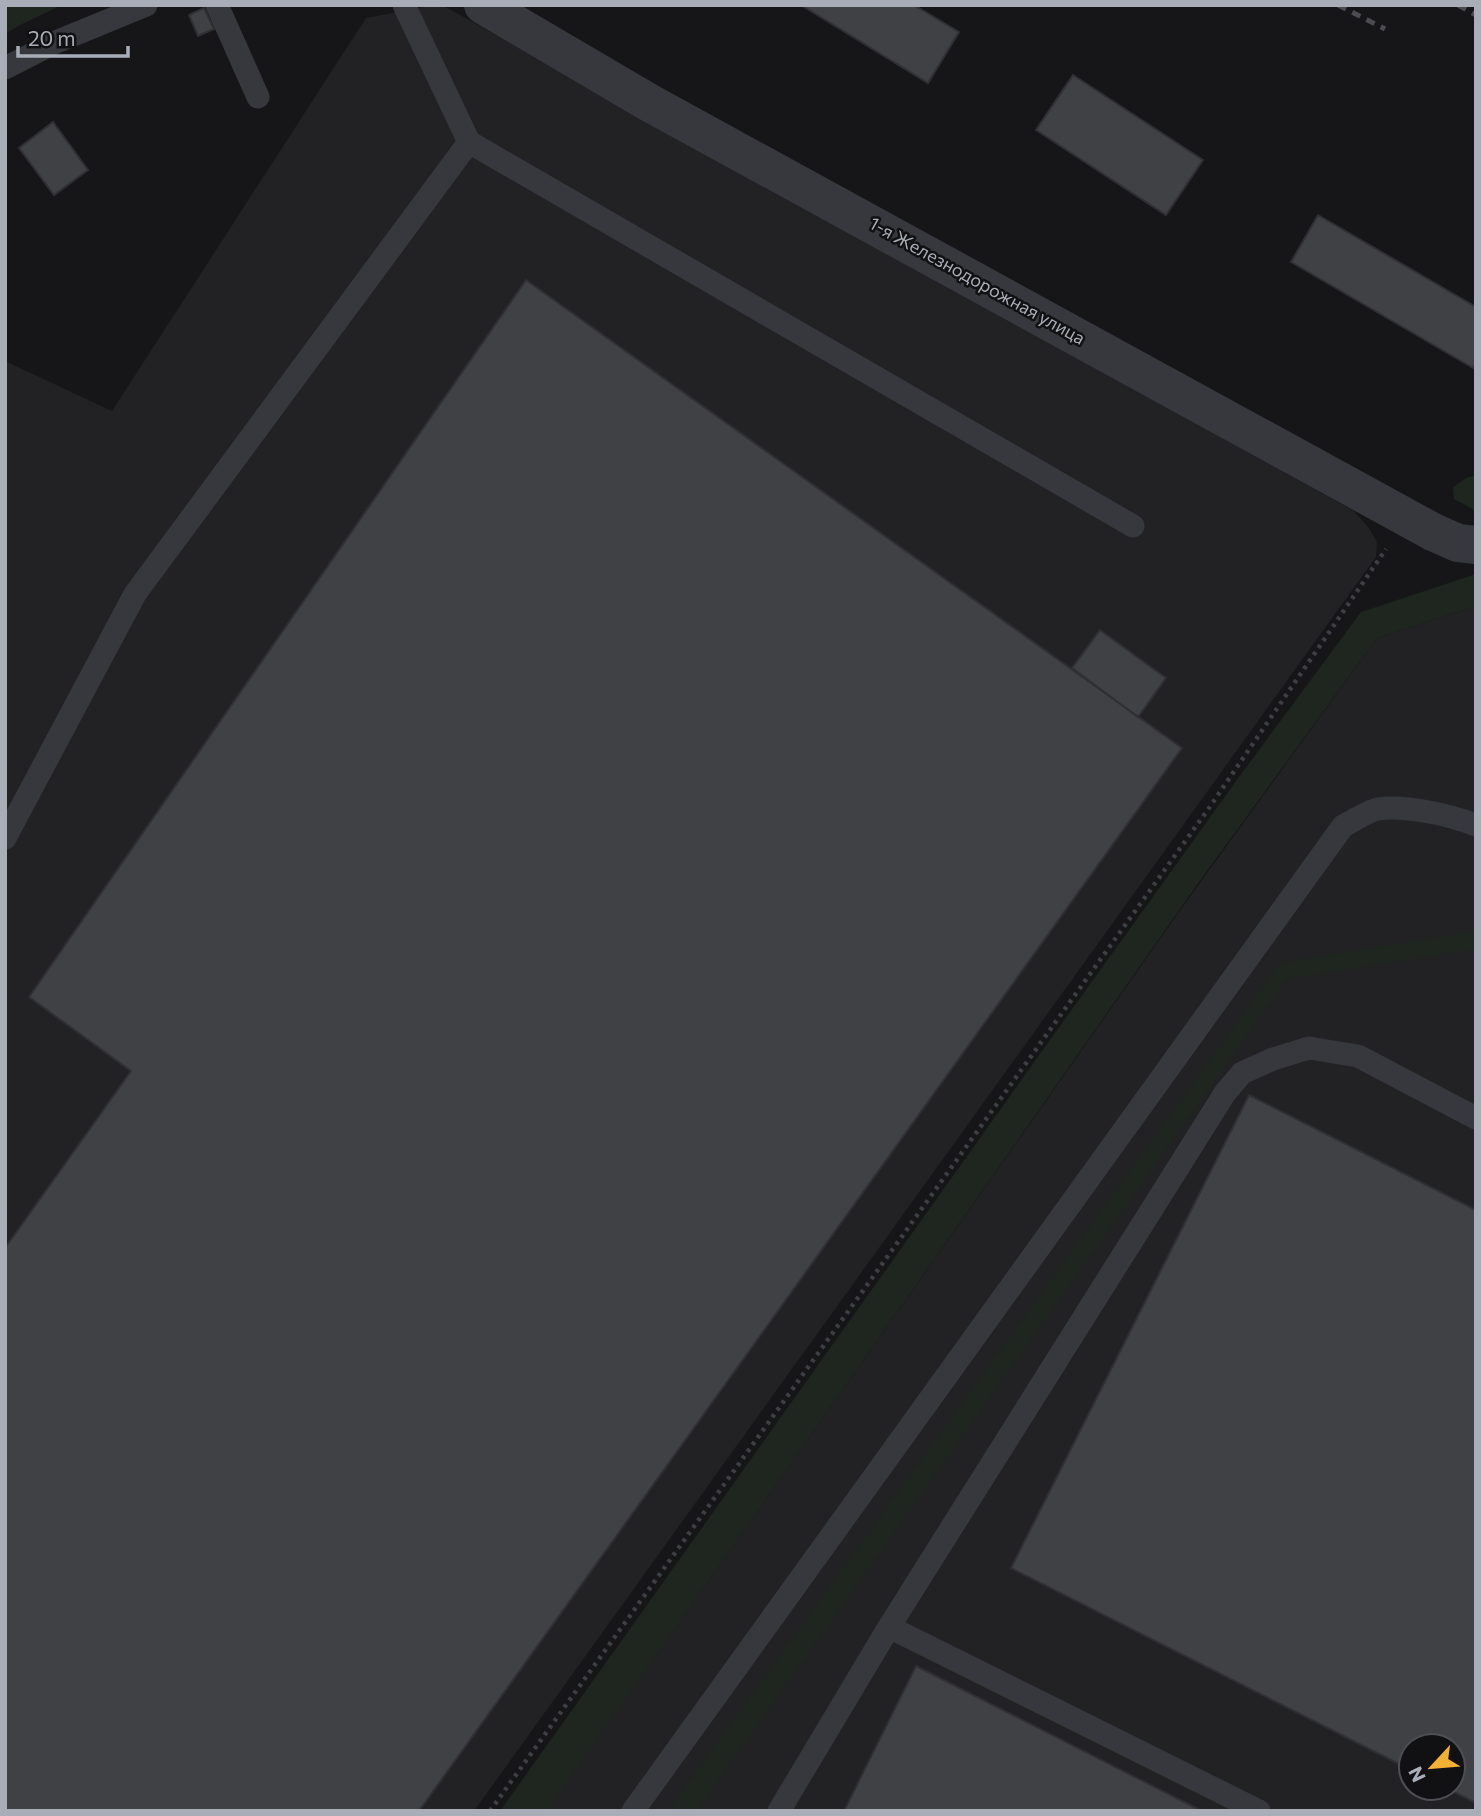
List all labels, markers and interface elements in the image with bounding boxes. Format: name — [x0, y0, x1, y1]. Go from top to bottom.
scale bar — [18, 14, 128, 58]
text: 20 m — [28, 25, 76, 50]
street label: 1-я Железнодорожная улица — [866, 212, 1089, 349]
north arrow — [1397, 1732, 1467, 1802]
text: N — [1403, 1763, 1430, 1786]

